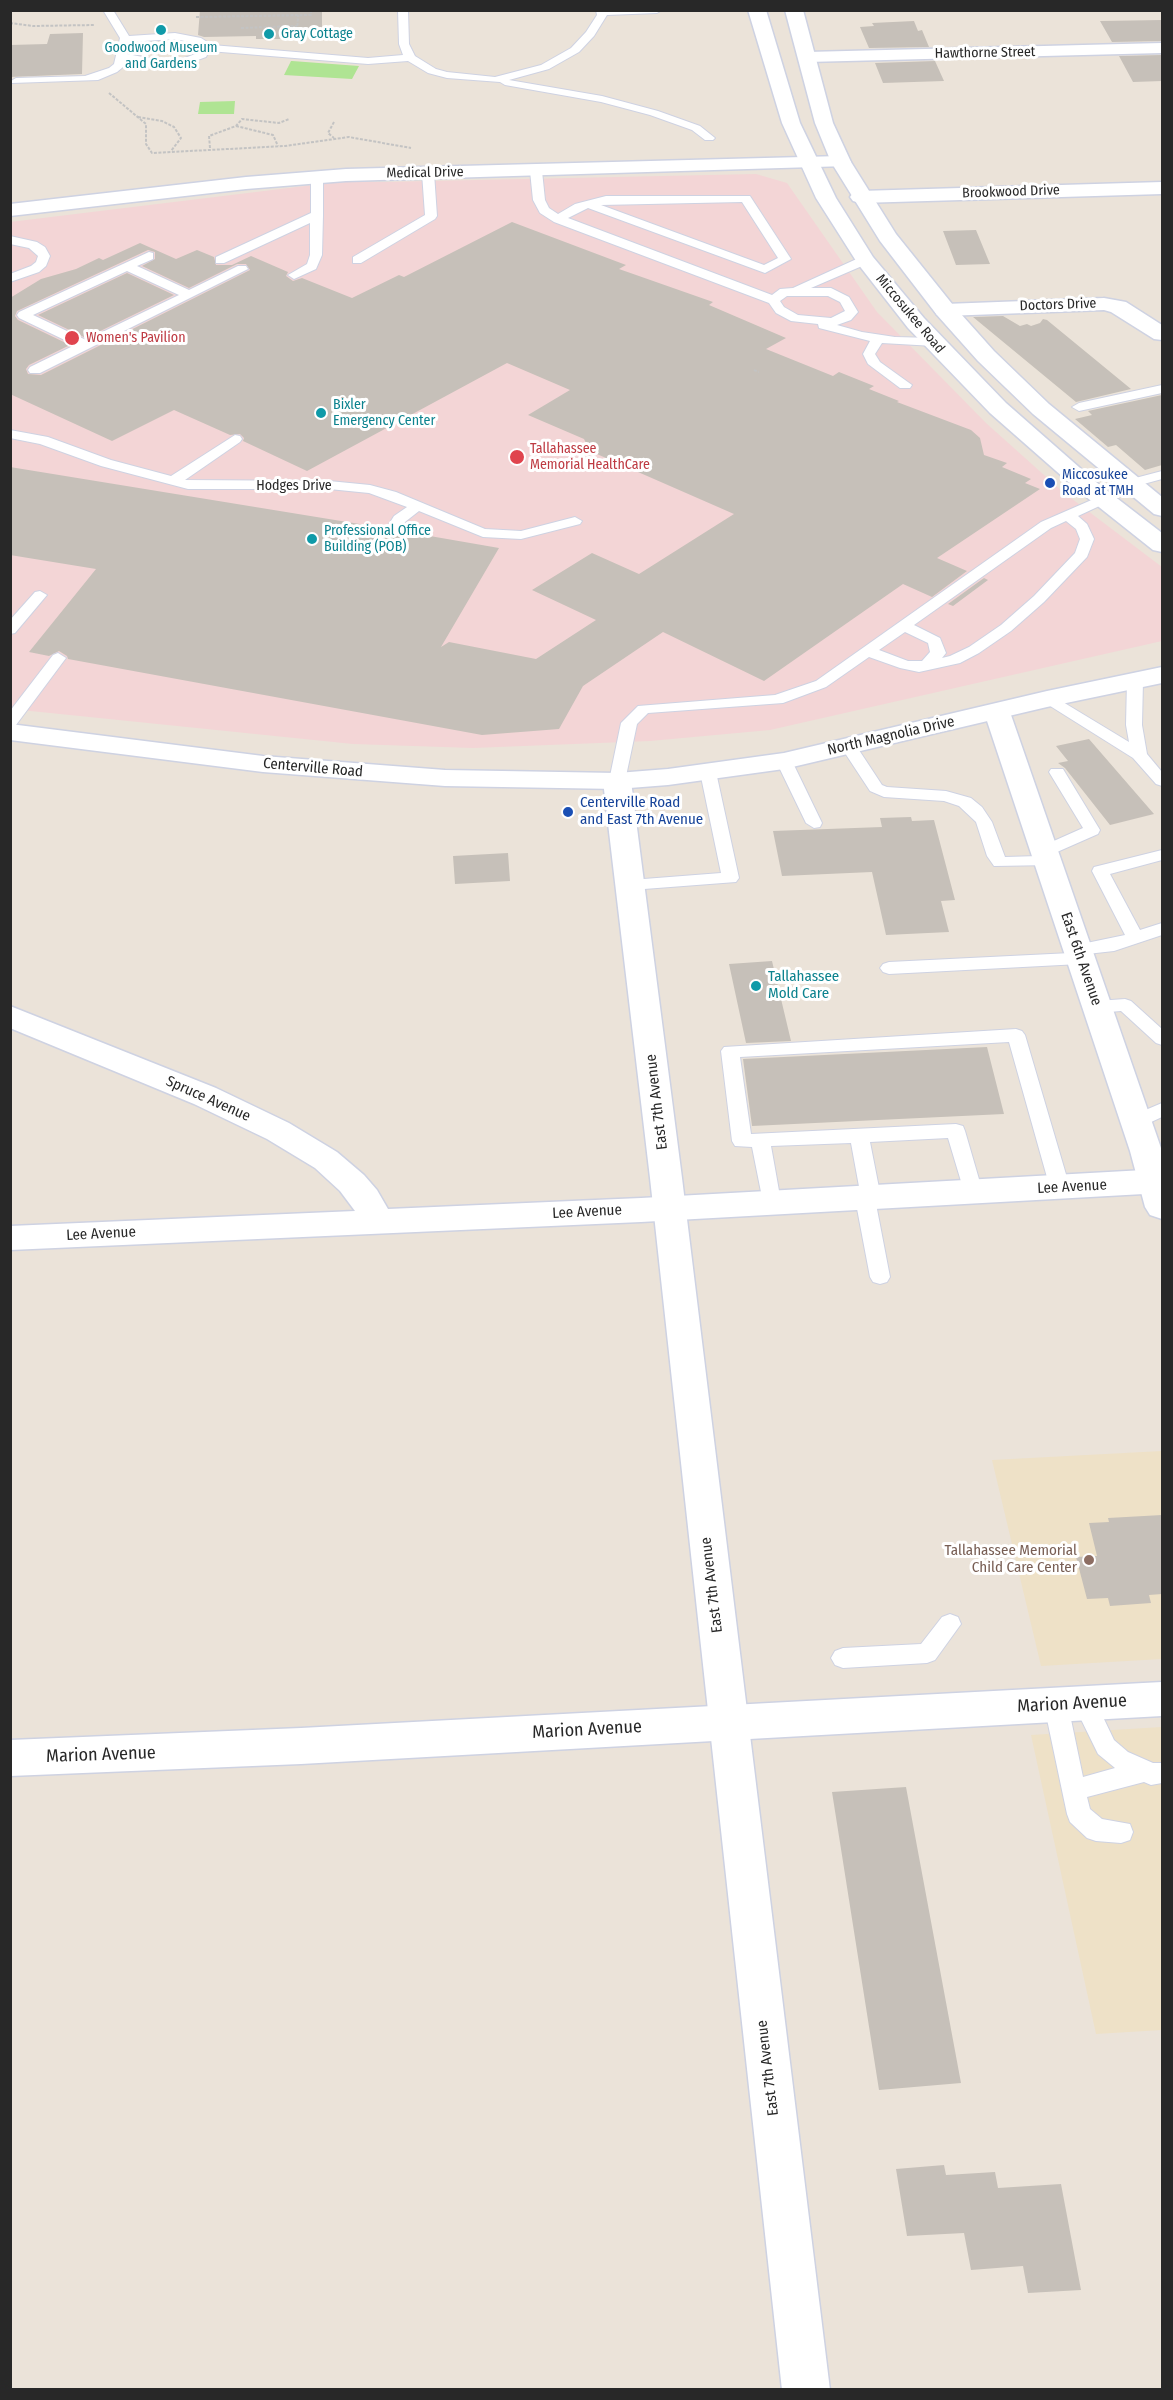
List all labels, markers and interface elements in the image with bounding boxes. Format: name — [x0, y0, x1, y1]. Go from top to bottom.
marker: Goodwood Museum and Gardens — [154, 23, 168, 37]
place label: Gray Cottage — [281, 26, 353, 42]
marker: Gray Cottage — [262, 27, 276, 41]
place label: Goodwood Museum and Gardens — [104, 40, 218, 72]
street label: Hawthorne Street — [935, 44, 1035, 62]
street label: Medical Drive — [386, 164, 464, 182]
street label: Brookwood Drive — [962, 182, 1060, 202]
street label: Miccosukee Road — [872, 271, 948, 357]
street label: Doctors Drive — [1019, 295, 1097, 315]
marker: Women's Pavilion — [63, 329, 81, 347]
place label: Women's Pavilion — [86, 330, 186, 346]
place label: Bixler Emergency Center — [333, 397, 435, 430]
marker: Bixler Emergency Center — [314, 406, 328, 420]
place label: Tallahassee Memorial HealthCare — [530, 441, 650, 473]
marker: Tallahassee Memorial HealthCare — [508, 448, 526, 466]
place label: Miccosukee Road at TMH — [1062, 467, 1134, 500]
marker: Miccosukee Road at TMH — [1043, 476, 1057, 490]
street label: Hodges Drive — [256, 478, 332, 494]
place label: Professional Office Building (POB) — [324, 523, 431, 556]
marker: Professional Office Building (POB) — [305, 532, 319, 546]
street label: North Magnolia Drive — [826, 713, 956, 759]
street label: Centerville Road — [262, 755, 364, 781]
place label: Centerville Road and East 7th Avenue — [580, 794, 703, 829]
marker: Centerville Road and East 7th Avenue — [561, 805, 575, 819]
street label: East 6th Avenue — [1057, 910, 1105, 1008]
place label: Tallahassee Mold Care — [768, 968, 839, 1003]
marker: Tallahassee Mold Care — [749, 979, 763, 993]
street label: East 7th Avenue — [642, 1053, 672, 1151]
street label: Spruce Avenue — [163, 1072, 253, 1126]
street label: Lee Avenue — [1037, 1176, 1107, 1198]
street label: Lee Avenue — [552, 1201, 622, 1223]
street label: Lee Avenue — [66, 1223, 136, 1245]
street label: East 7th Avenue — [697, 1536, 727, 1634]
place label: Tallahassee Memorial Child Care Center — [945, 1542, 1077, 1577]
marker: Tallahassee Memorial Child Care Center — [1082, 1553, 1096, 1567]
street label: Marion Avenue — [1017, 1690, 1127, 1718]
street label: Marion Avenue — [532, 1716, 642, 1744]
street label: Marion Avenue — [46, 1742, 156, 1768]
street label: East 7th Avenue — [753, 2019, 783, 2117]

